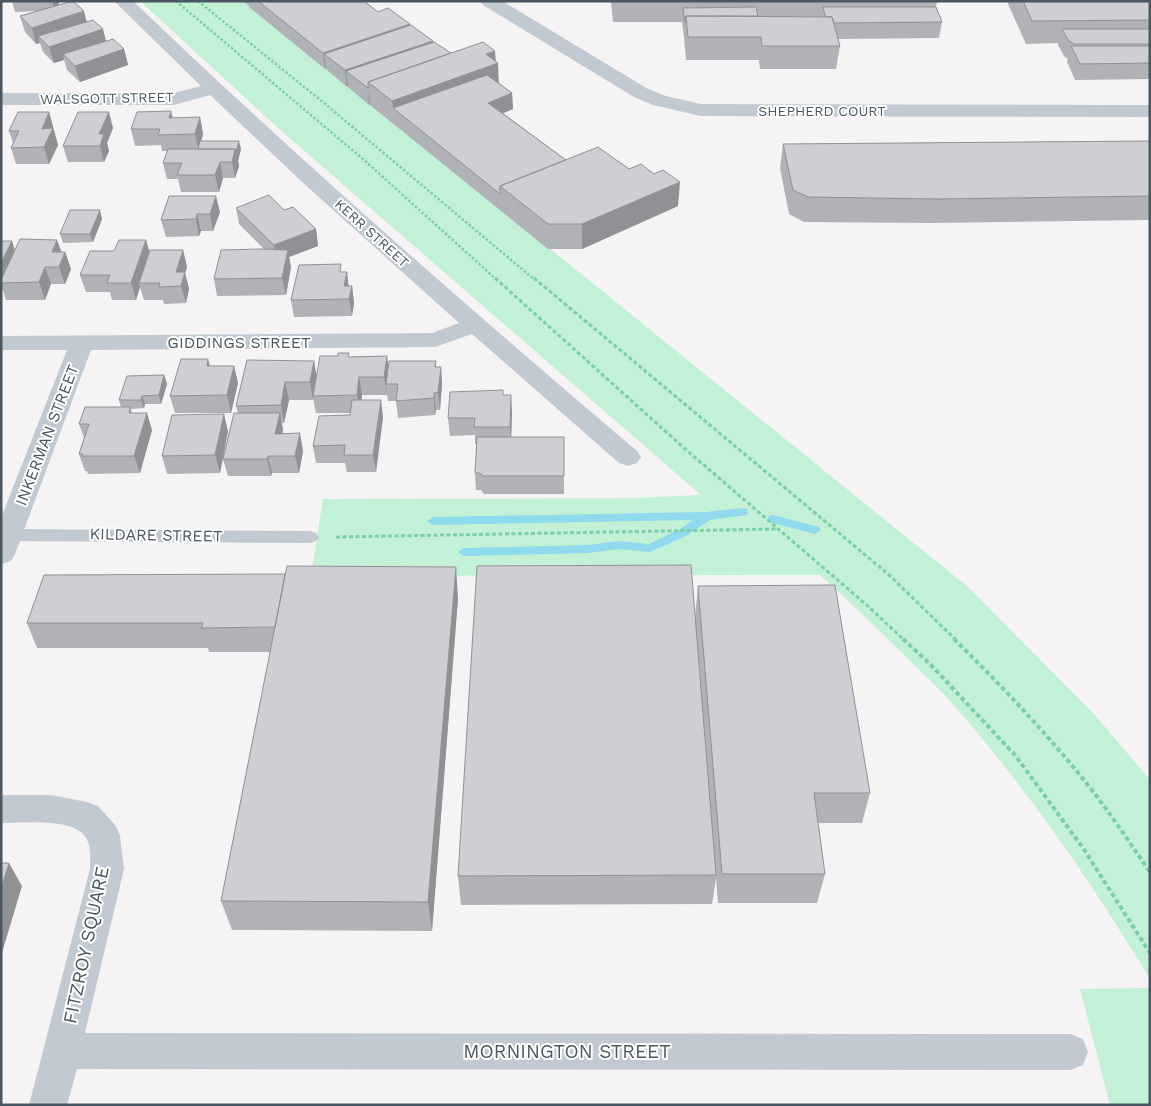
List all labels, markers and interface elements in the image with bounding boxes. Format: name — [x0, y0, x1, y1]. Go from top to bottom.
street label: WALSGOTT STREET — [40, 89, 175, 107]
street label: SHEPHERD COURT — [758, 103, 886, 119]
street label: KERR STREET — [332, 196, 413, 271]
street label: GIDDINGS STREET — [167, 333, 311, 352]
street label: INKERMAN STREET — [11, 362, 83, 508]
street label: KILDARE STREET — [89, 524, 223, 546]
street label: FITZROY SQUARE — [58, 864, 114, 1026]
street label: MORNINGTON STREET — [463, 1040, 671, 1063]

